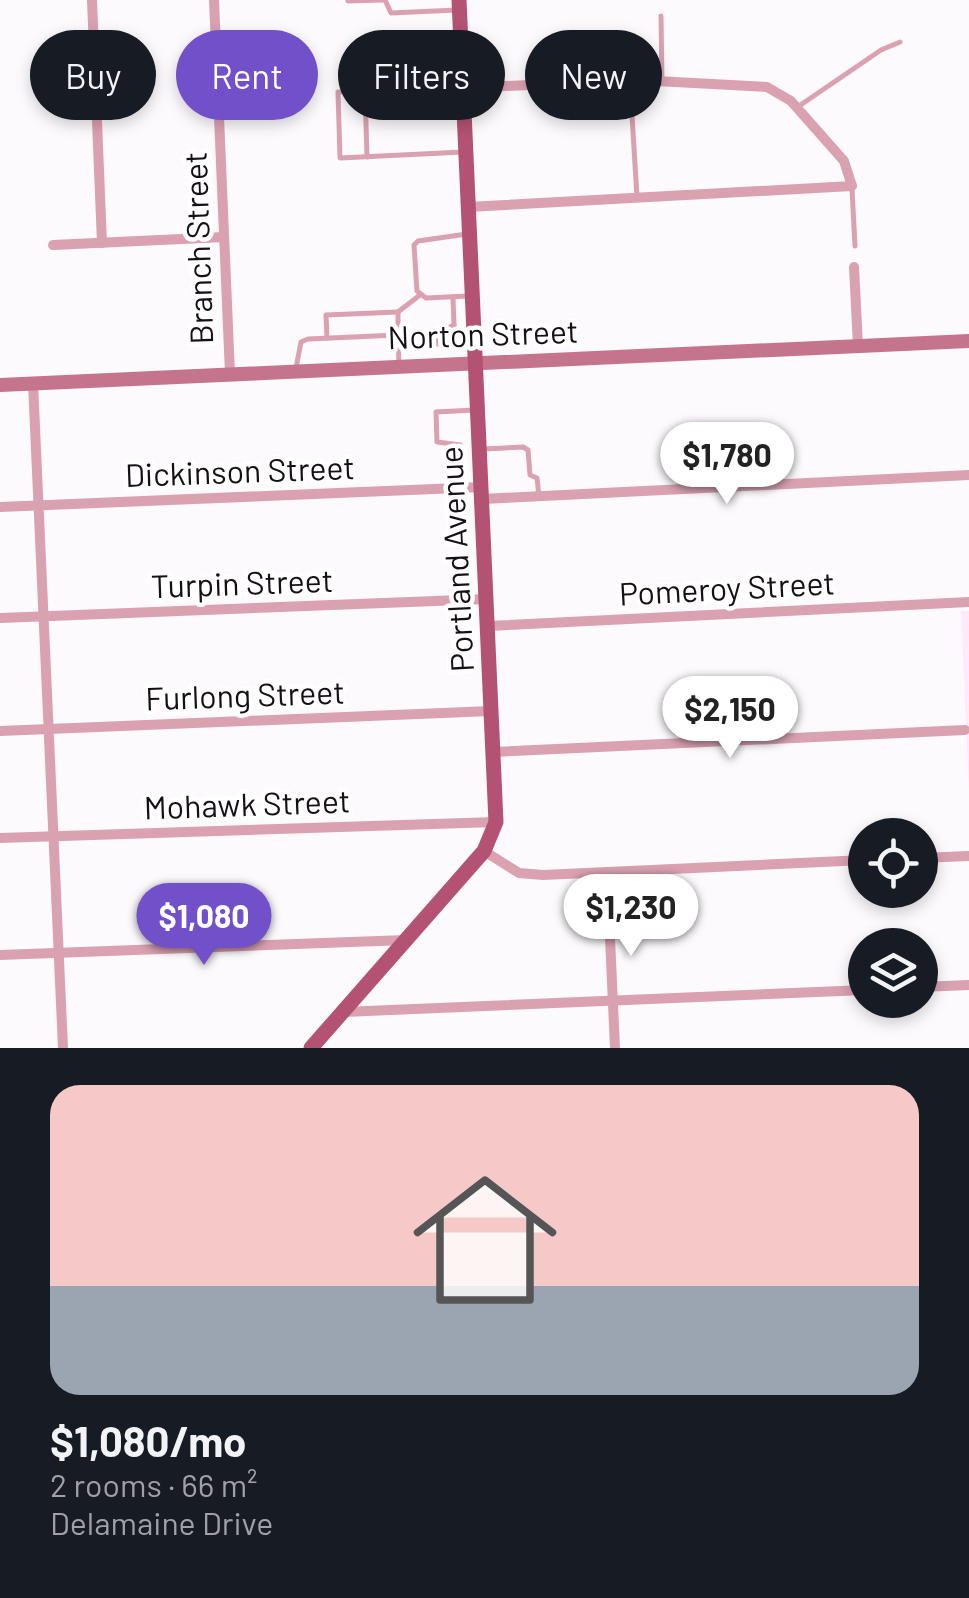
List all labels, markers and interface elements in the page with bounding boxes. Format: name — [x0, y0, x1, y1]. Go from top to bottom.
chip: Buy — [30, 30, 156, 120]
chip: Rent — [176, 30, 318, 120]
chip: Filters — [338, 30, 505, 120]
chip: New — [525, 30, 662, 120]
street label: Branch Street — [175, 151, 219, 345]
street label: Norton Street — [387, 311, 579, 355]
pin: $1,780 — [646, 422, 808, 507]
text: $1,780 — [682, 435, 772, 473]
street label: Portland Avenue — [430, 445, 480, 673]
street label: Dickinson Street — [124, 447, 355, 493]
street label: Turpin Street — [150, 560, 334, 604]
street label: Pomeroy Street — [618, 562, 836, 612]
street label: Furlong Street — [145, 672, 345, 716]
pin: $2,150 — [649, 676, 811, 761]
text: $2,150 — [684, 689, 776, 727]
street label: Mohawk Street — [143, 780, 351, 826]
map controls — [848, 818, 938, 1018]
button: locate — [848, 818, 938, 908]
pin: $1,230 — [550, 874, 712, 959]
pin: $1,080 — [123, 883, 285, 968]
text: $1,230 — [585, 887, 677, 925]
text: $1,080 — [158, 896, 250, 934]
button: layers — [848, 928, 938, 1018]
icon: home — [395, 1150, 575, 1330]
text: $1,080/mo — [50, 1415, 247, 1465]
text: 2 rooms · 66 m² — [50, 1465, 258, 1503]
text: Delamaine Drive — [50, 1503, 273, 1541]

